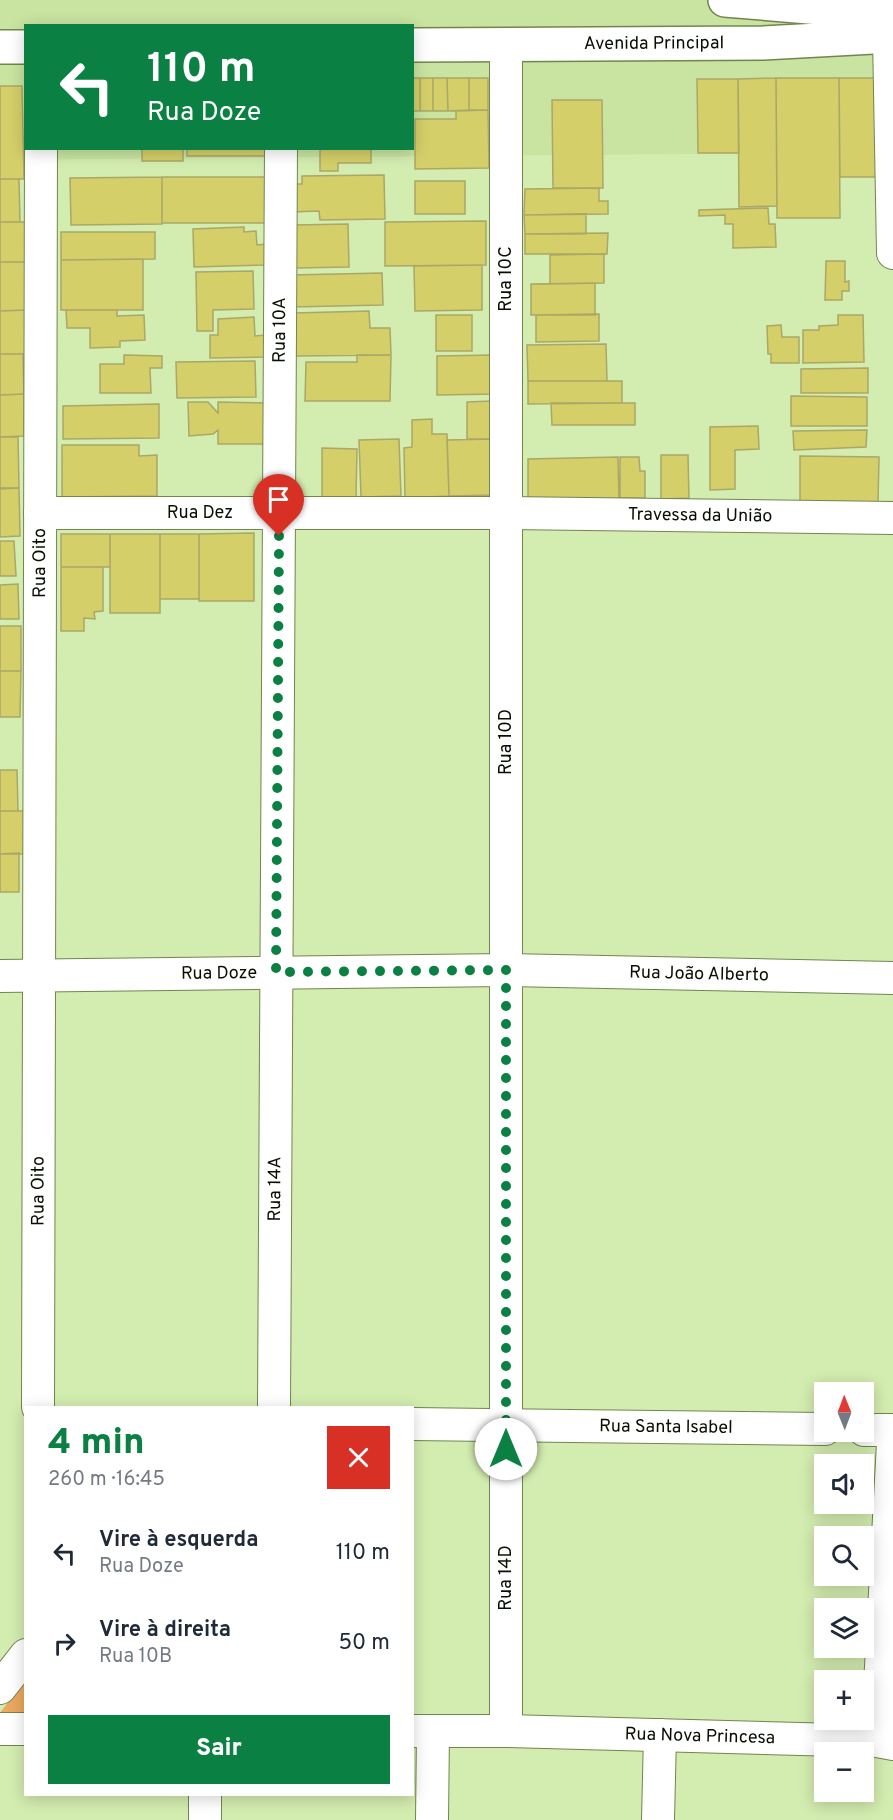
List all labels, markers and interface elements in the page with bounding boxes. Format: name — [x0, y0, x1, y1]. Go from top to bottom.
street label: Avenida Principal — [584, 32, 724, 56]
text: 110 m — [147, 44, 256, 97]
icon: left — [48, 48, 126, 126]
text: Rua Doze — [147, 96, 261, 130]
street label: Rua 10C — [495, 246, 518, 312]
street label: Rua 10A — [268, 297, 292, 363]
pin — [253, 474, 304, 536]
icon: arrive — [262, 483, 295, 516]
street label: Rua Dez — [167, 502, 233, 525]
street label: Travessa da União — [628, 503, 772, 528]
street label: Rua Oito — [28, 528, 52, 598]
street label: Rua 10D — [495, 709, 518, 775]
street label: Rua Doze — [181, 961, 257, 985]
street label: Rua João Alberto — [629, 961, 769, 987]
street label: Rua Oito — [27, 1156, 50, 1226]
street label: Rua 14A — [264, 1156, 287, 1222]
north arrow — [814, 1382, 874, 1442]
map controls — [814, 1382, 874, 1802]
street label: Rua Santa Isabel — [599, 1415, 733, 1439]
position arrow — [474, 1417, 538, 1481]
text: 4 min — [48, 1421, 145, 1467]
button: close — [327, 1426, 390, 1489]
button: sound — [814, 1454, 874, 1514]
text: 260 m · 16:45 — [48, 1467, 165, 1493]
button: search — [814, 1526, 874, 1586]
text: Vire à esquerda — [99, 1527, 258, 1554]
icon: left — [48, 1537, 81, 1570]
text: 110 m — [336, 1540, 390, 1567]
street label: Rua 14D — [495, 1545, 518, 1611]
text: Rua Doze — [99, 1554, 184, 1580]
button: layers — [814, 1598, 874, 1658]
text: Vire à direita — [99, 1617, 231, 1644]
icon: right — [48, 1627, 81, 1660]
text: 50 m — [338, 1630, 390, 1657]
text: Rua 10B — [99, 1644, 172, 1670]
button: + — [814, 1670, 874, 1730]
button: Sair — [48, 1715, 390, 1784]
street label: Rua Nova Princesa — [624, 1723, 776, 1750]
button: − — [814, 1742, 874, 1802]

